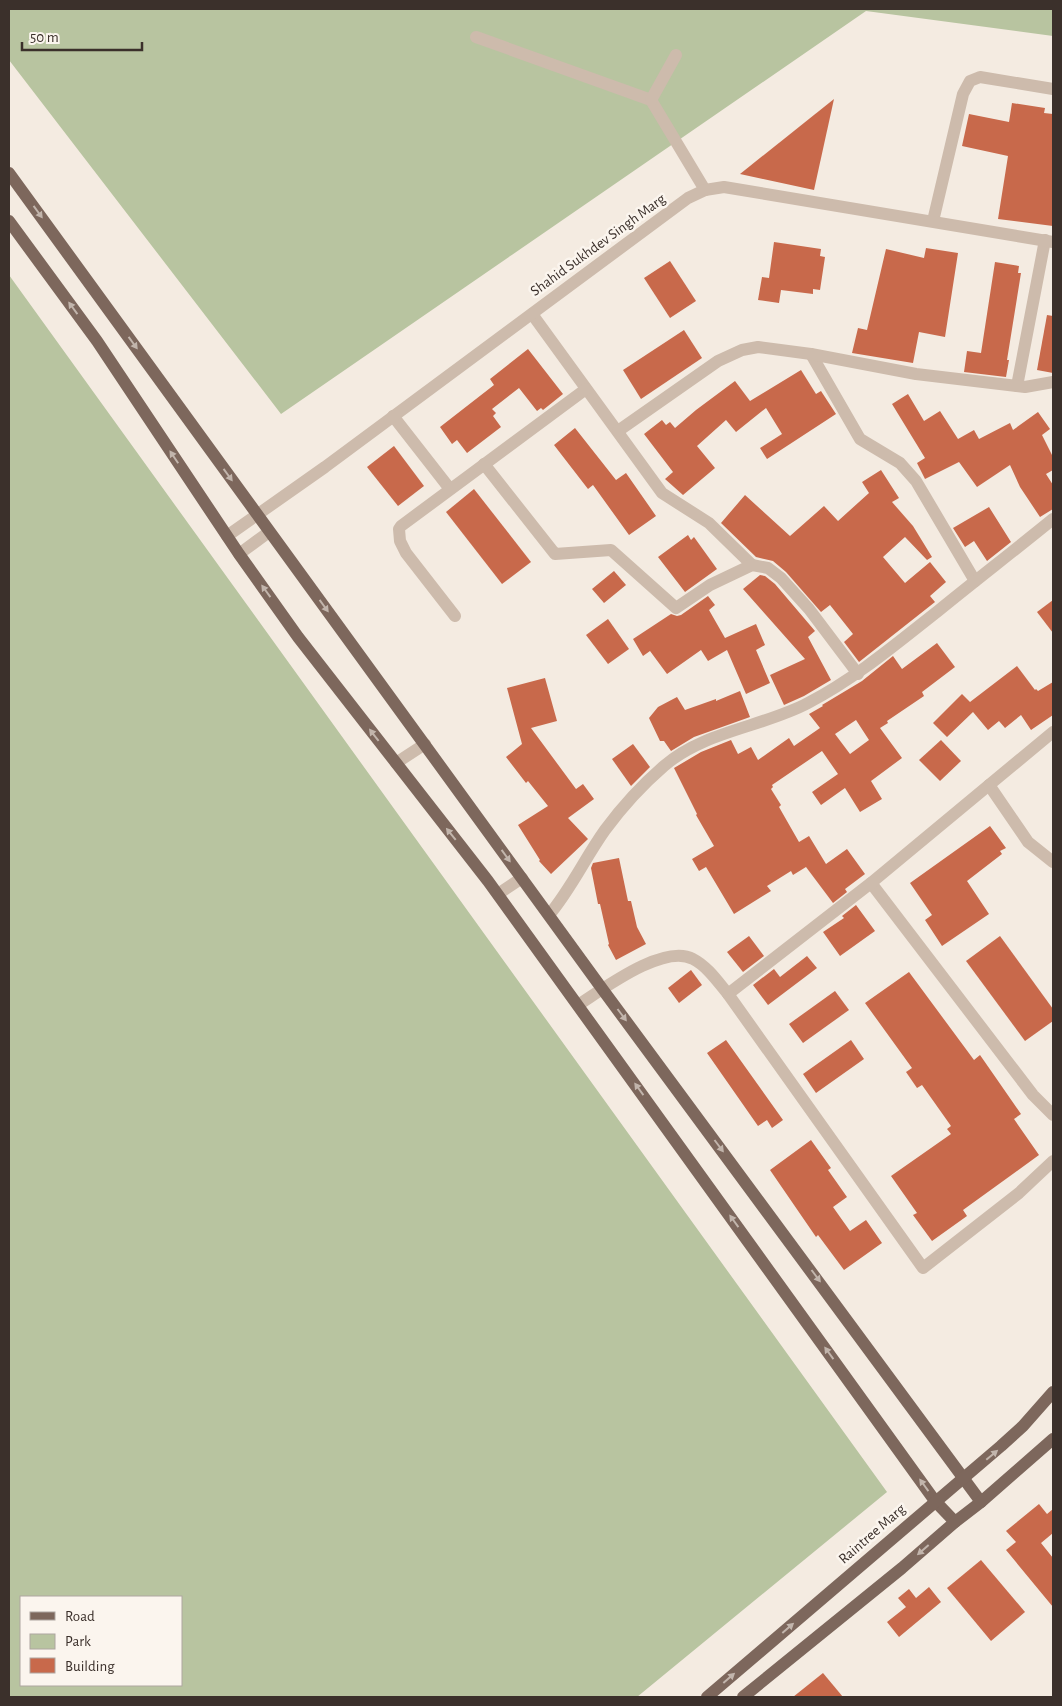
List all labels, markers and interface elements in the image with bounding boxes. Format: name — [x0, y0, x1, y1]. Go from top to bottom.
scale bar — [22, 20, 142, 52]
text: 50 m — [30, 30, 59, 45]
street label: Shahid Sukhdev Singh Marg — [528, 191, 669, 299]
one-way arrow — [32, 205, 43, 218]
one-way arrow — [67, 302, 78, 315]
one-way arrow — [128, 336, 139, 349]
one-way arrow — [169, 450, 179, 464]
one-way arrow — [223, 468, 233, 482]
one-way arrow — [261, 584, 271, 598]
one-way arrow — [319, 599, 329, 613]
one-way arrow — [369, 729, 380, 742]
one-way arrow — [446, 828, 457, 841]
one-way arrow — [501, 849, 511, 863]
one-way arrow — [617, 1008, 627, 1022]
one-way arrow — [634, 1082, 644, 1096]
one-way arrow — [714, 1139, 724, 1153]
one-way arrow — [729, 1214, 739, 1228]
one-way arrow — [810, 1269, 821, 1282]
one-way arrow — [824, 1346, 834, 1360]
one-way arrow — [985, 1449, 998, 1460]
one-way arrow — [919, 1478, 929, 1491]
street label: Raintree Marg — [836, 1501, 909, 1567]
one-way arrow — [917, 1544, 930, 1555]
legend — [20, 1596, 182, 1686]
text: Road — [65, 1609, 95, 1624]
one-way arrow — [781, 1622, 794, 1633]
text: Park — [65, 1634, 91, 1649]
text: Building — [65, 1659, 115, 1674]
one-way arrow — [722, 1673, 735, 1684]

